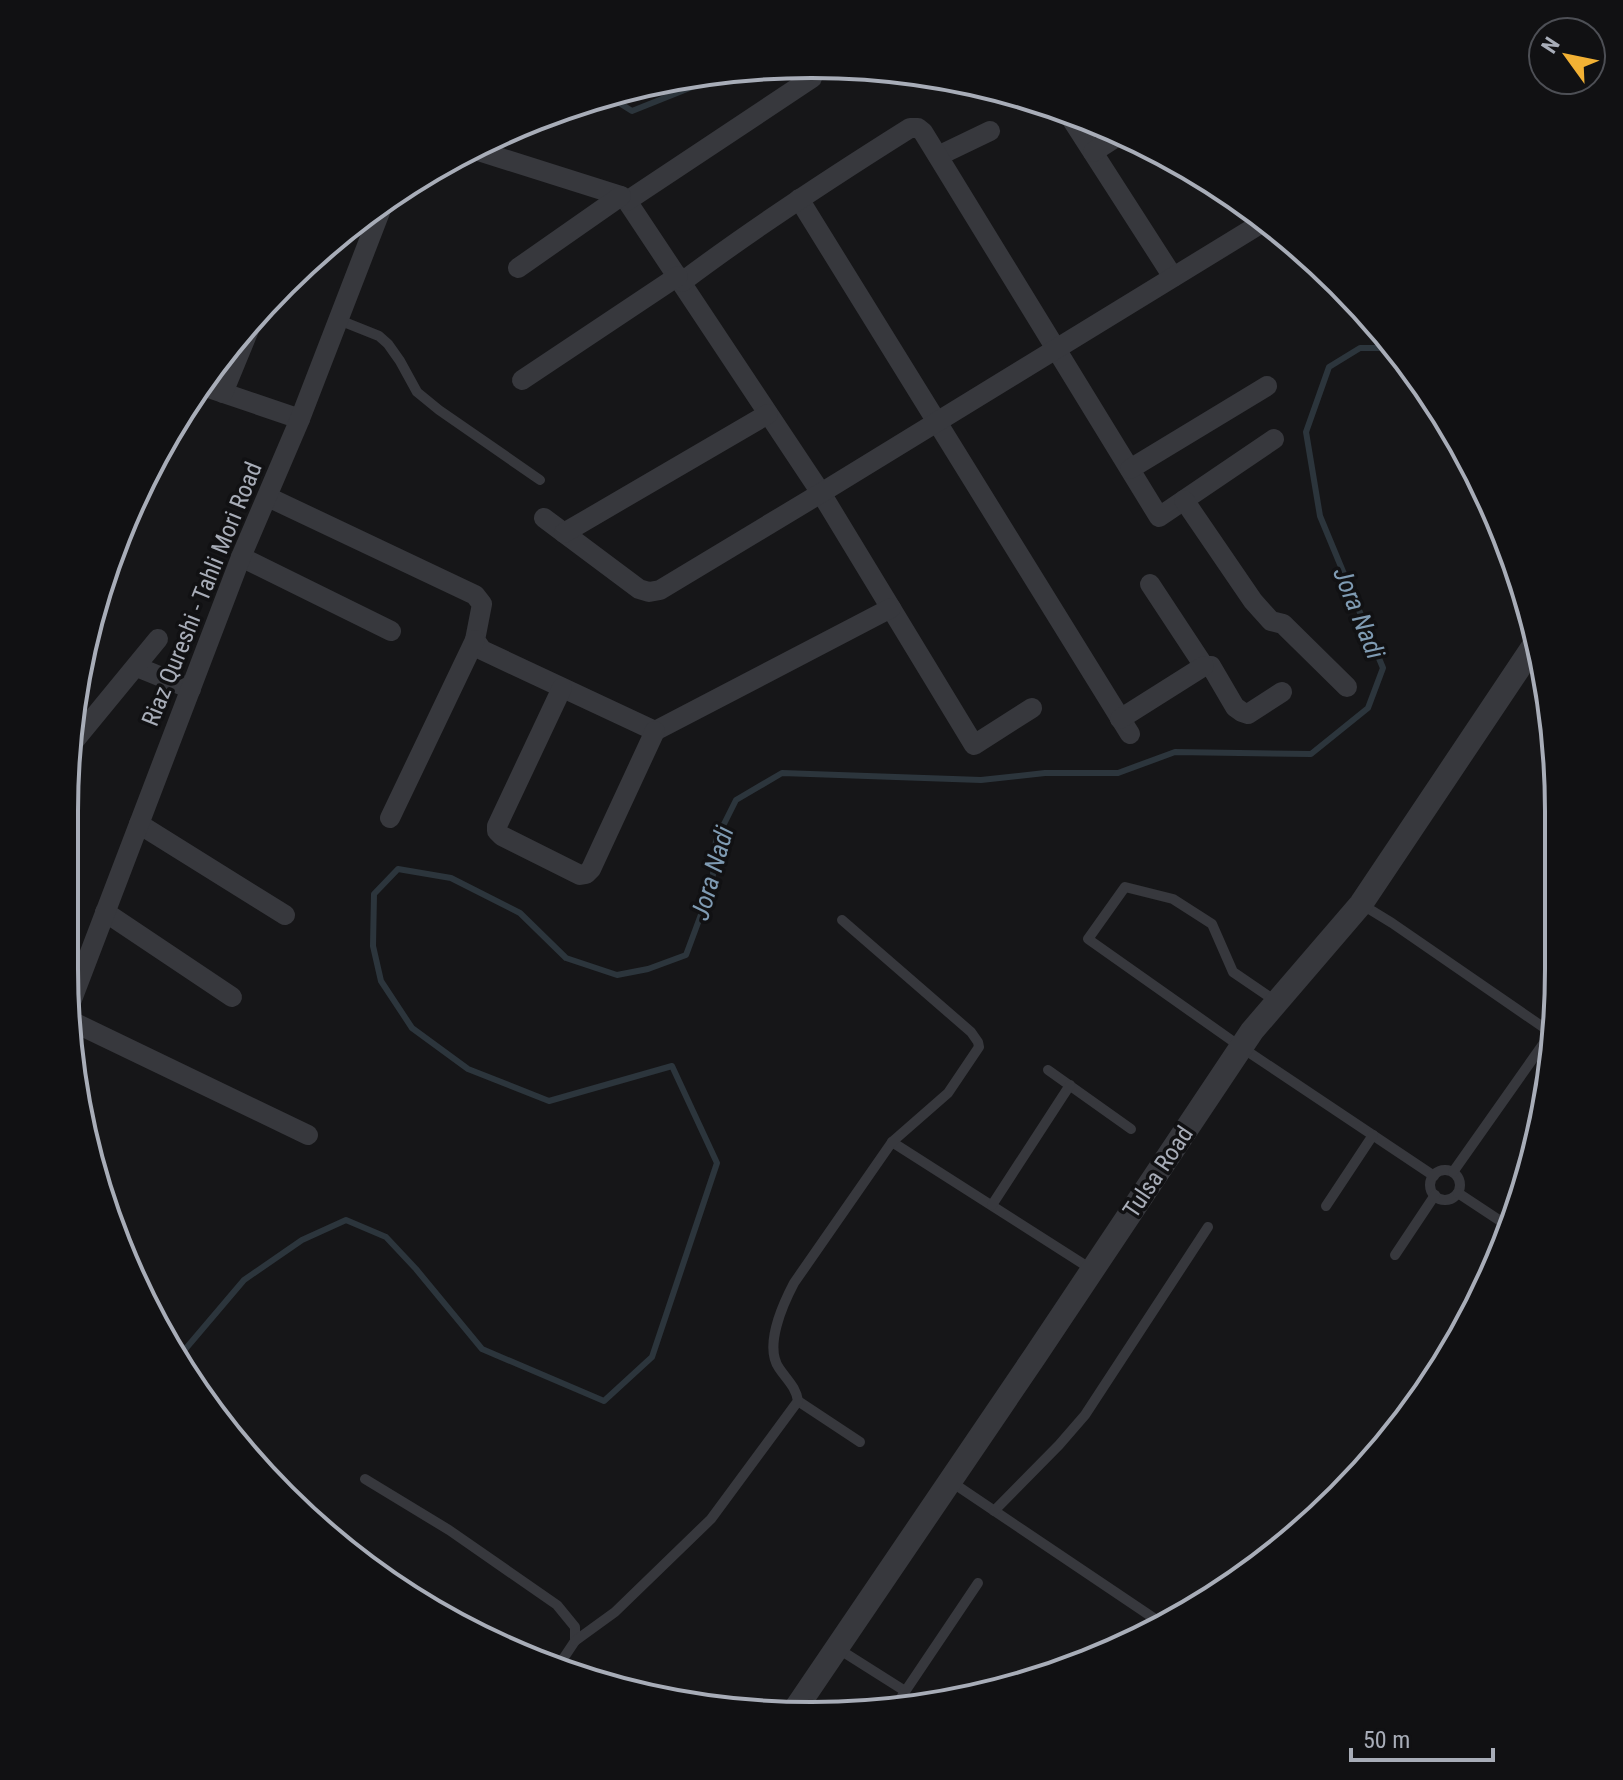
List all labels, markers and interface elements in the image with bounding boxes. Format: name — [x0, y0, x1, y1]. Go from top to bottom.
north arrow — [1527, 16, 1607, 96]
text: N — [1536, 33, 1565, 58]
street label: Riaz Qureshi - Tahli Mori Road — [136, 458, 268, 730]
water label: Jora Nadi — [1327, 563, 1391, 663]
water label: Jora Nadi — [684, 823, 740, 923]
street label: Tulsa Road — [1117, 1121, 1199, 1223]
scale bar — [1351, 1712, 1493, 1762]
text: 50 m — [1363, 1726, 1410, 1754]

